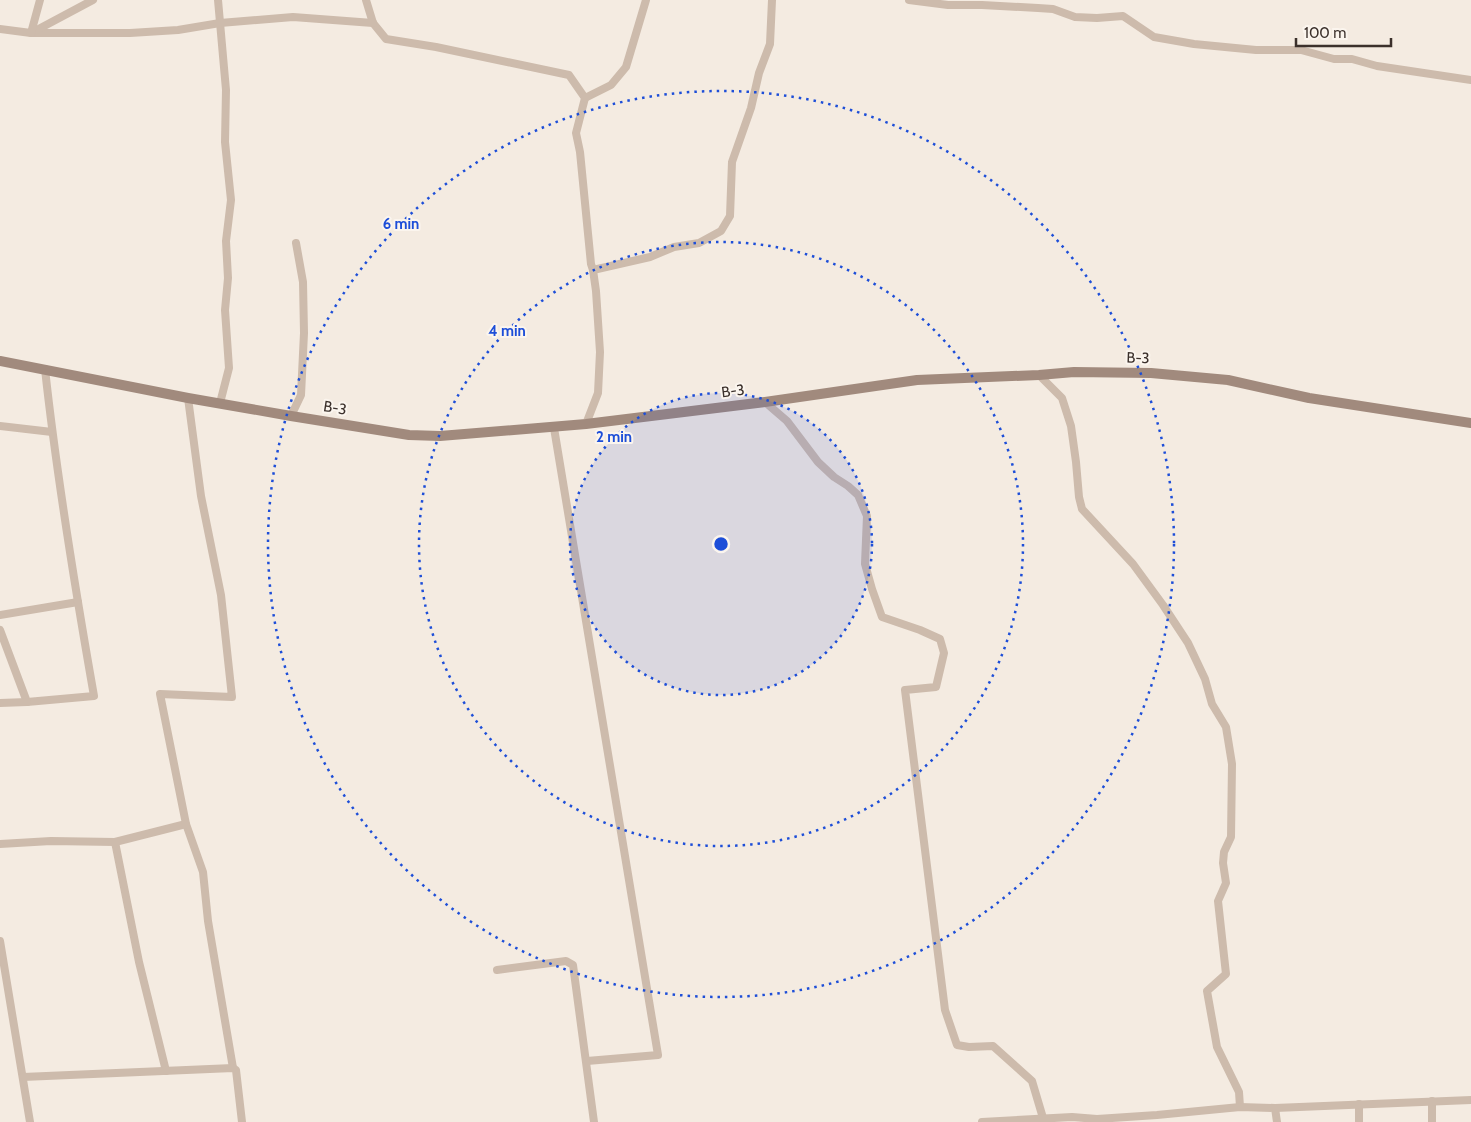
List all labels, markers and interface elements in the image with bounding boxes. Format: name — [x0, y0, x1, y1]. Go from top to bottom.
scale bar — [1296, 15, 1391, 47]
text: 100 m — [1304, 24, 1346, 42]
text: 6 min — [383, 215, 419, 233]
text: 4 min — [488, 322, 526, 340]
street label: B-3 — [1126, 349, 1150, 367]
street label: B-3 — [720, 381, 746, 401]
street label: B-3 — [322, 397, 348, 419]
text: 2 min — [596, 428, 632, 446]
centre of rings — [712, 535, 730, 553]

